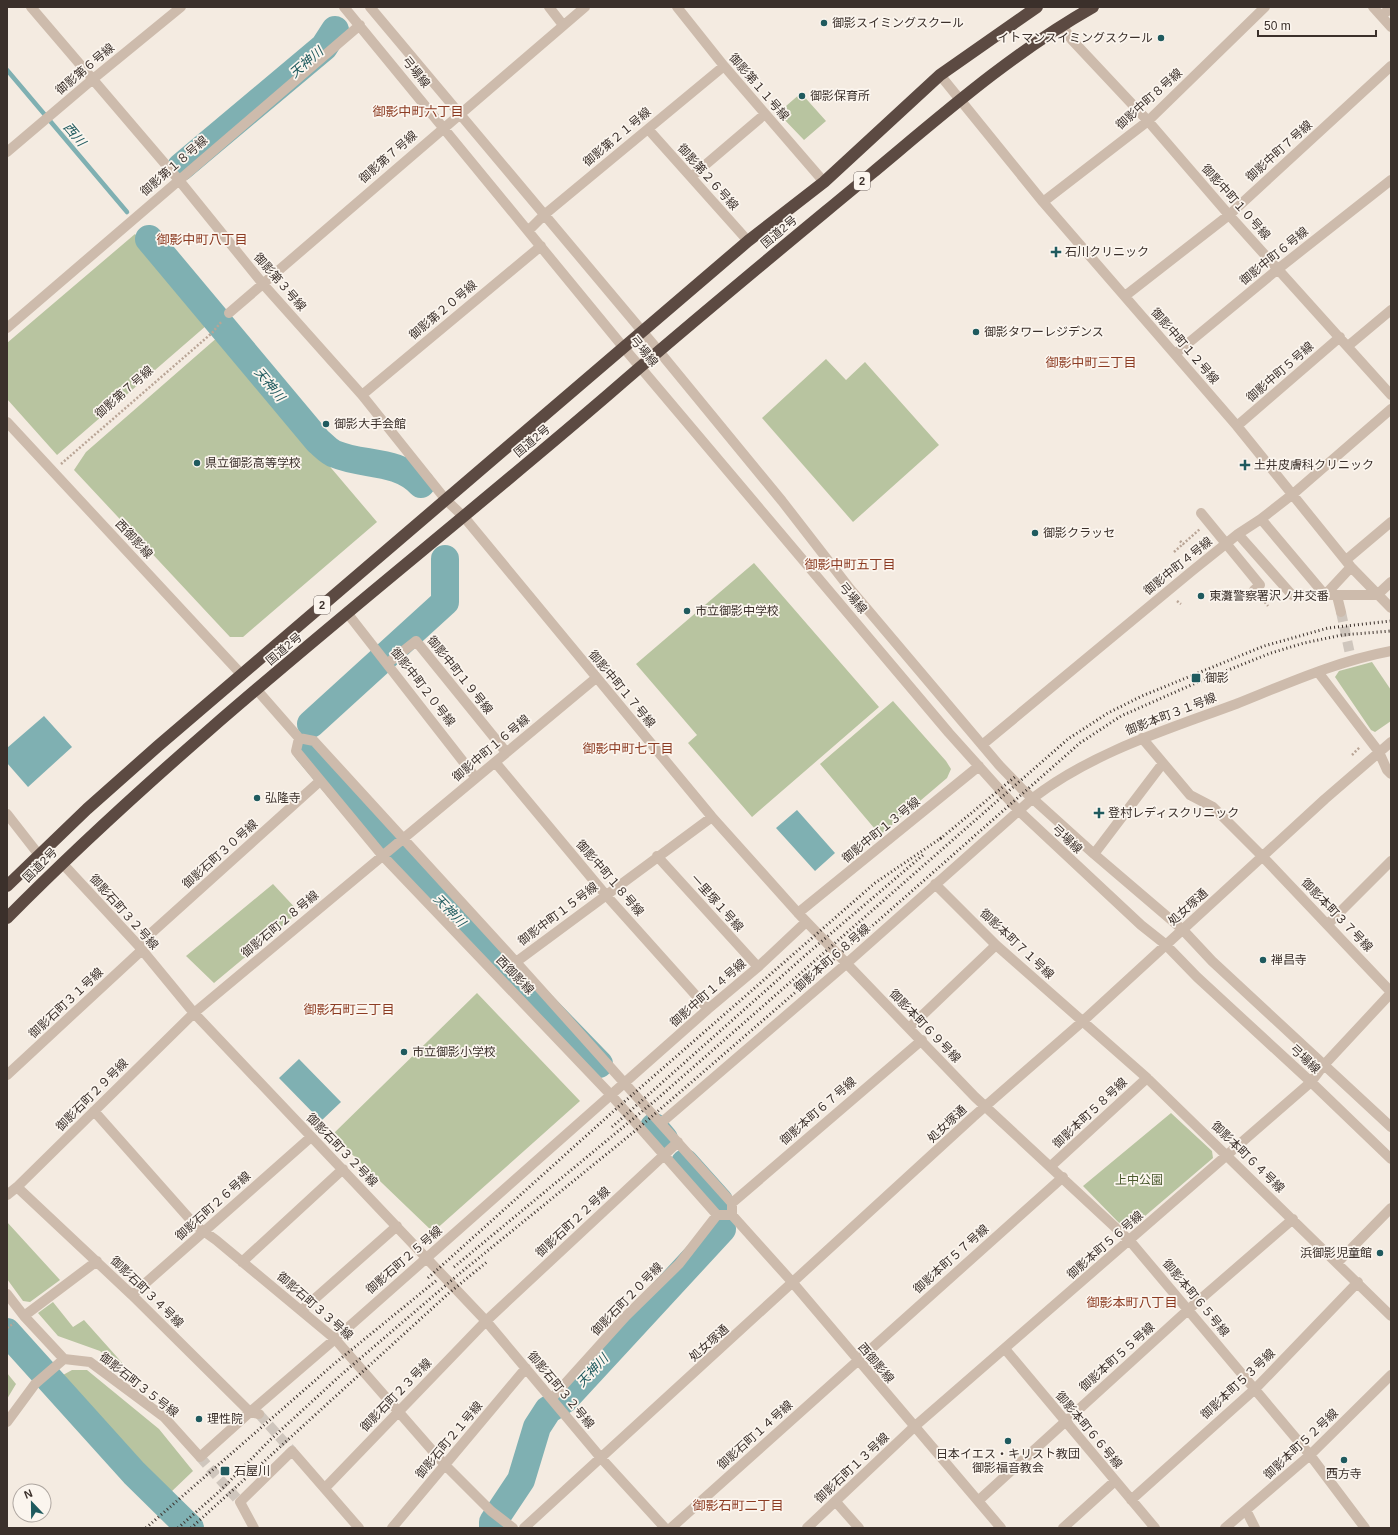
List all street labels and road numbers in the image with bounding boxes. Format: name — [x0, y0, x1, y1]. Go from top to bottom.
street label: 御影第６号線 — [53, 40, 117, 98]
street label: 御影第１１号線 — [726, 51, 792, 123]
street label: 弓場線 — [399, 54, 433, 90]
street label: 御影中町８号線 — [1113, 66, 1185, 132]
street label: 御影第２１号線 — [580, 105, 654, 169]
street label: 御影中町７号線 — [1243, 118, 1315, 184]
street label: 御影第７号線 — [356, 128, 420, 186]
street label: 御影第１８号線 — [138, 133, 210, 199]
street label: 御影第２６号線 — [675, 141, 741, 213]
street label: 御影中町１０号線 — [1199, 162, 1273, 242]
road number: 2 — [854, 172, 870, 190]
street label: 国道2号 — [758, 213, 800, 251]
street label: 御影中町６号線 — [1237, 224, 1311, 288]
street label: 御影第３号線 — [251, 250, 309, 314]
street label: 御影第２０号線 — [406, 278, 480, 342]
street label: 御影中町１２号線 — [1148, 305, 1222, 387]
street label: 弓場線 — [627, 333, 661, 369]
street label: 御影中町５号線 — [1244, 339, 1316, 405]
street label: 御影第７号線 — [92, 363, 156, 421]
street label: 国道2号 — [511, 422, 553, 460]
street label: 西御影線 — [113, 517, 155, 561]
street label: 御影中町４号線 — [1141, 534, 1215, 598]
street label: 弓場線 — [836, 580, 870, 616]
road number: 2 — [314, 596, 330, 614]
street label: 国道2号 — [263, 630, 305, 668]
street label: 御影中町１９号線 — [424, 633, 496, 717]
street label: 御影中町２０号線 — [388, 645, 458, 729]
street label: 御影中町１７号線 — [586, 648, 658, 730]
street label: 御影本町３１号線 — [1124, 690, 1218, 738]
street label: 御影中町１６号線 — [450, 712, 532, 784]
street label: 御影中町１３号線 — [839, 794, 923, 866]
street label: 御影石町３０号線 — [180, 817, 260, 891]
street label: 弓場線 — [1049, 822, 1085, 856]
street label: 御影中町１８号線 — [573, 837, 647, 919]
street label: 国道2号 — [20, 845, 60, 885]
street label: 御影石町３２号線 — [87, 872, 161, 952]
street label: 一里塚１号線 — [688, 872, 746, 934]
street label: 御影本町３７号線 — [1299, 876, 1375, 954]
street label: 御影中町１５号線 — [515, 880, 601, 948]
street label: 処女塚通 — [1165, 886, 1211, 928]
street label: 御影石町２８号線 — [239, 888, 321, 960]
street label: 御影本町７１号線 — [977, 906, 1057, 982]
street label: 御影本町６８号線 — [791, 921, 873, 995]
street label: 西御影線 — [493, 953, 537, 997]
street label: 御影中町１４号線 — [667, 956, 749, 1030]
street label: 御影石町３１号線 — [26, 965, 106, 1041]
street label: 御影本町６９号線 — [887, 987, 963, 1065]
street label: 弓場線 — [1287, 1042, 1323, 1076]
street label: 御影石町２９号線 — [53, 1056, 131, 1134]
street label: 御影本町６７号線 — [777, 1074, 859, 1148]
street label: 御影本町５８号線 — [1050, 1075, 1130, 1151]
street label: 処女塚通 — [925, 1103, 969, 1145]
street label: 御影石町３２号線 — [304, 1111, 380, 1189]
street label: 御影本町６４号線 — [1209, 1119, 1287, 1195]
street label: 御影石町２６号線 — [173, 1169, 253, 1243]
street label: 御影石町２２号線 — [533, 1184, 613, 1260]
street label: 御影本町５６号線 — [1064, 1208, 1146, 1282]
street label: 御影本町５７号線 — [911, 1222, 991, 1296]
street label: 御影石町２５号線 — [363, 1223, 445, 1297]
street label: 御影石町３４号線 — [108, 1254, 186, 1330]
street label: 御影本町６５号線 — [1160, 1257, 1232, 1339]
street label: 御影石町２０号線 — [589, 1260, 665, 1338]
street label: 御影石町３３号線 — [274, 1269, 356, 1343]
street label: 御影本町５５号線 — [1077, 1320, 1157, 1394]
street label: 処女塚通 — [686, 1322, 732, 1364]
street label: 西御影線 — [855, 1340, 897, 1386]
street label: 御影本町５３号線 — [1198, 1346, 1278, 1422]
street label: 御影石町３２号線 — [525, 1349, 597, 1431]
street label: 御影石町３５号線 — [97, 1350, 181, 1420]
street label: 御影石町２３号線 — [358, 1356, 434, 1434]
street label: 御影本町６６号線 — [1053, 1389, 1125, 1471]
street label: 御影石町１４号線 — [715, 1398, 795, 1472]
street label: 御影石町２１号線 — [413, 1399, 485, 1481]
street label: 御影本町５２号線 — [1261, 1406, 1341, 1482]
street label: 御影石町１３号線 — [812, 1430, 892, 1506]

